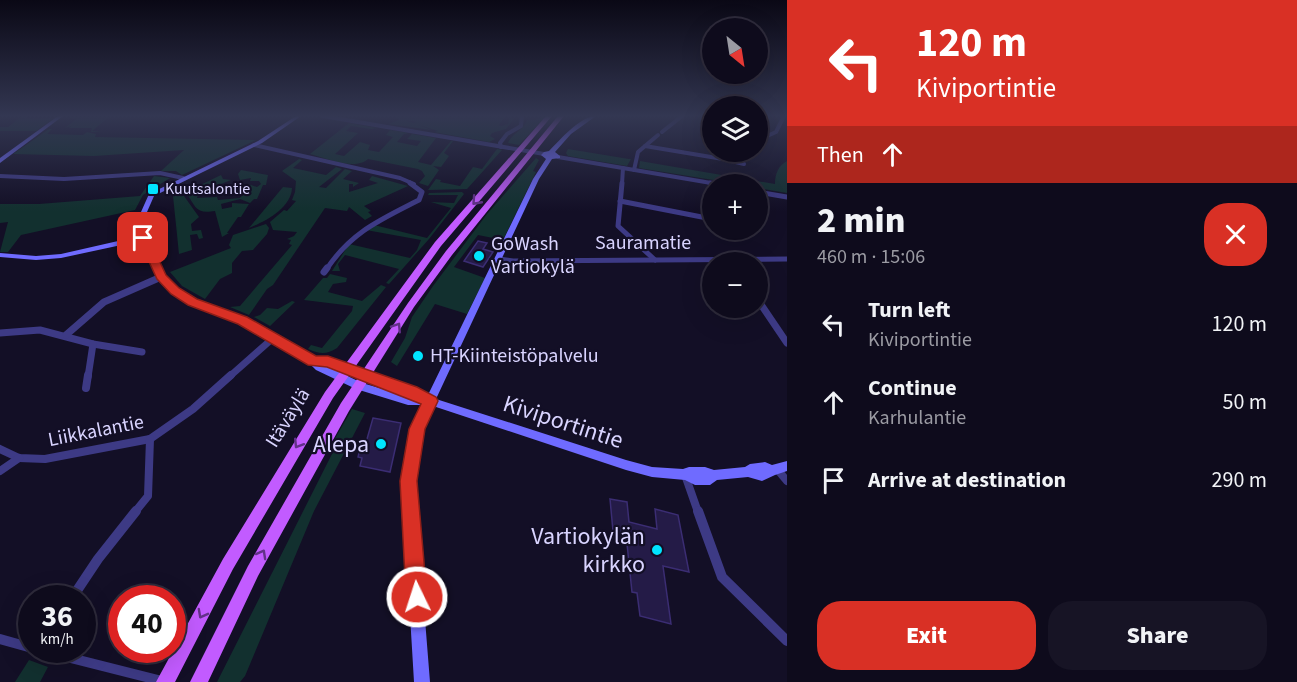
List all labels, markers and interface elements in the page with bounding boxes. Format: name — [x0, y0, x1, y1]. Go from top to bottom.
text: 120 m — [916, 13, 1027, 73]
north arrow — [702, 18, 768, 84]
map controls — [702, 18, 768, 318]
icon: left — [817, 24, 895, 102]
text: Kiviportintie — [916, 69, 1056, 108]
button: layers — [702, 96, 768, 162]
icon: ahead — [876, 138, 909, 171]
text: Then — [817, 139, 864, 171]
button: + — [702, 174, 768, 240]
place label: Kuutsalontie — [165, 178, 250, 200]
marker: Kuutsalontie — [146, 182, 160, 196]
one-way arrow — [472, 193, 483, 204]
text: 2 min — [817, 195, 905, 246]
button: close — [1204, 203, 1267, 266]
pin — [117, 212, 168, 263]
icon: arrive — [126, 221, 159, 254]
street label: Sauramatie — [595, 229, 691, 257]
place label: GoWash Vartiokylä — [491, 230, 575, 281]
text: 460 m · 15:06 — [817, 243, 925, 271]
marker: GoWash Vartiokylä — [472, 249, 486, 263]
button: − — [702, 252, 768, 318]
text: Turn left — [868, 294, 950, 326]
icon: left — [817, 308, 850, 341]
text: 120 m — [1212, 308, 1267, 340]
one-way arrow — [389, 323, 400, 334]
text: Kiviportintie — [868, 326, 972, 354]
place label: HT-Kiinteistöpalvelu — [430, 342, 599, 370]
marker: HT-Kiinteistöpalvelu — [411, 349, 425, 363]
text: Continue — [868, 372, 957, 404]
street label: Itäväylä — [259, 383, 317, 453]
street label: Kiviportintie — [498, 386, 628, 458]
icon: ahead — [817, 386, 850, 419]
text: 50 m — [1222, 386, 1267, 418]
text: Karhulantie — [868, 404, 966, 432]
street label: Liikkalantie — [46, 408, 146, 454]
place label: Alepa — [313, 427, 369, 462]
marker: Alepa — [374, 437, 388, 451]
one-way arrow — [295, 438, 306, 449]
icon: arrive — [817, 464, 850, 497]
text: Arrive at destination — [868, 464, 1066, 496]
text: 290 m — [1212, 464, 1267, 496]
place label: Vartiokylän kirkko — [531, 519, 645, 582]
marker: Vartiokylän kirkko — [650, 543, 664, 557]
one-way arrow — [255, 550, 266, 561]
position arrow — [385, 565, 449, 629]
speed limit sign: 40 — [108, 585, 186, 663]
text: 36 — [41, 595, 73, 638]
button: Exit — [817, 601, 1036, 670]
button: Share — [1048, 601, 1267, 670]
one-way arrow — [198, 608, 209, 618]
text: km/h — [40, 629, 74, 650]

